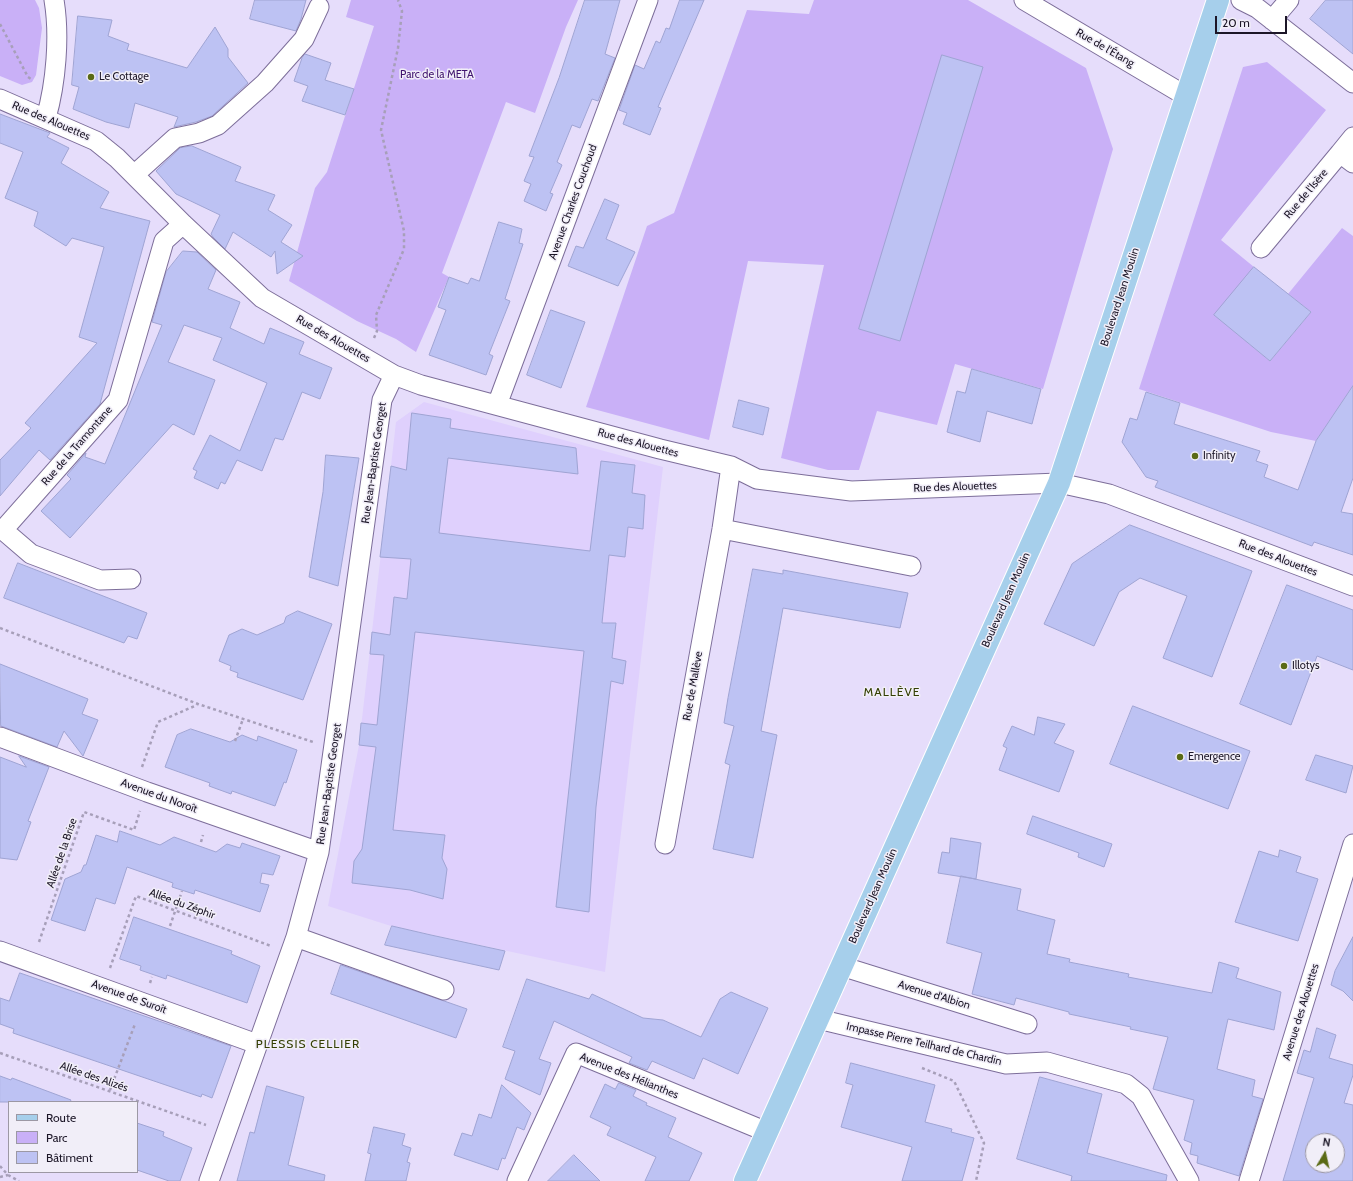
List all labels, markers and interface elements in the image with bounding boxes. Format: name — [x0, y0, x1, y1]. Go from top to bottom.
scale bar — [1217, 8, 1289, 34]
text: 20 m — [1222, 15, 1250, 30]
street label: Rue de l'Étang — [1073, 26, 1137, 70]
park label: Parc de la META — [400, 68, 474, 82]
place label: Le Cottage — [99, 70, 149, 84]
marker: Le Cottage — [86, 72, 96, 82]
street label: Rue des Alouettes — [10, 99, 92, 143]
street label: Avenue Charles Couchoud — [546, 143, 600, 261]
street label: Rue de l'Isère — [1281, 166, 1331, 222]
street label: Boulevard Jean Moulin — [1098, 246, 1142, 348]
street label: Rue des Alouettes — [294, 312, 372, 366]
street label: Rue Jean-Baptiste Georget — [359, 402, 389, 524]
street label: Rue de la Tramontane — [39, 404, 115, 488]
street label: Rue des Alouettes — [596, 426, 680, 460]
place label: Infinity — [1203, 449, 1236, 463]
marker: Infinity — [1190, 451, 1200, 461]
street label: Rue des Alouettes — [913, 479, 997, 495]
street label: Rue des Alouettes — [1237, 537, 1319, 579]
street label: Boulevard Jean Moulin — [979, 550, 1033, 650]
street label: Rue de Mallève — [680, 650, 706, 722]
place label: Illotys — [1292, 659, 1320, 673]
marker: Illotys — [1279, 661, 1289, 671]
district label: MALLÈVE — [864, 685, 920, 699]
street label: Rue Jean-Baptiste Georget — [314, 723, 344, 845]
place label: Emergence — [1188, 750, 1240, 764]
marker: Emergence — [1175, 752, 1185, 762]
street label: Avenue du Noroît — [119, 776, 199, 816]
street label: Allée de la Brise — [44, 817, 80, 889]
street label: Boulevard Jean Moulin — [846, 846, 900, 946]
street label: Allée du Zéphir — [147, 886, 217, 922]
street label: Avenue des Alouettes — [1280, 962, 1322, 1062]
street label: Avenue de Suroît — [90, 977, 168, 1017]
street label: Avenue d'Albion — [896, 978, 972, 1012]
street label: Impasse Pierre Teilhard de Chardin — [845, 1020, 1003, 1068]
district label: PLESSIS CELLIER — [256, 1037, 360, 1051]
street label: Avenue des Hélianthes — [578, 1050, 680, 1102]
street label: Allée des Alizés — [58, 1059, 130, 1095]
legend — [8, 1101, 138, 1173]
text: Route — [46, 1110, 76, 1125]
text: Parc — [46, 1130, 68, 1145]
north arrow — [1305, 1133, 1345, 1173]
text: N — [1322, 1135, 1332, 1150]
text: Bâtiment — [46, 1150, 93, 1165]

